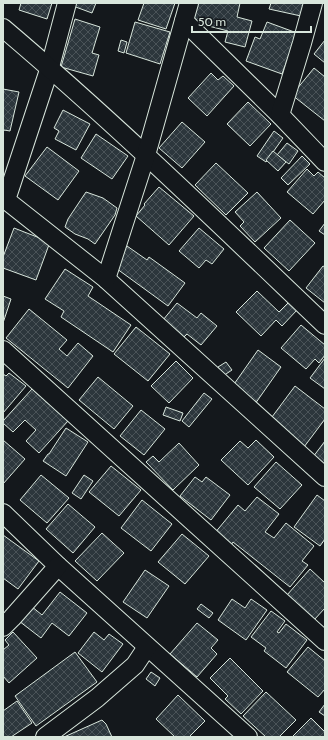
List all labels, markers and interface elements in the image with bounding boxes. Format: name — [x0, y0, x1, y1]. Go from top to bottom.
scale bar — [192, 8, 311, 34]
text: 50 m — [198, 14, 226, 29]

